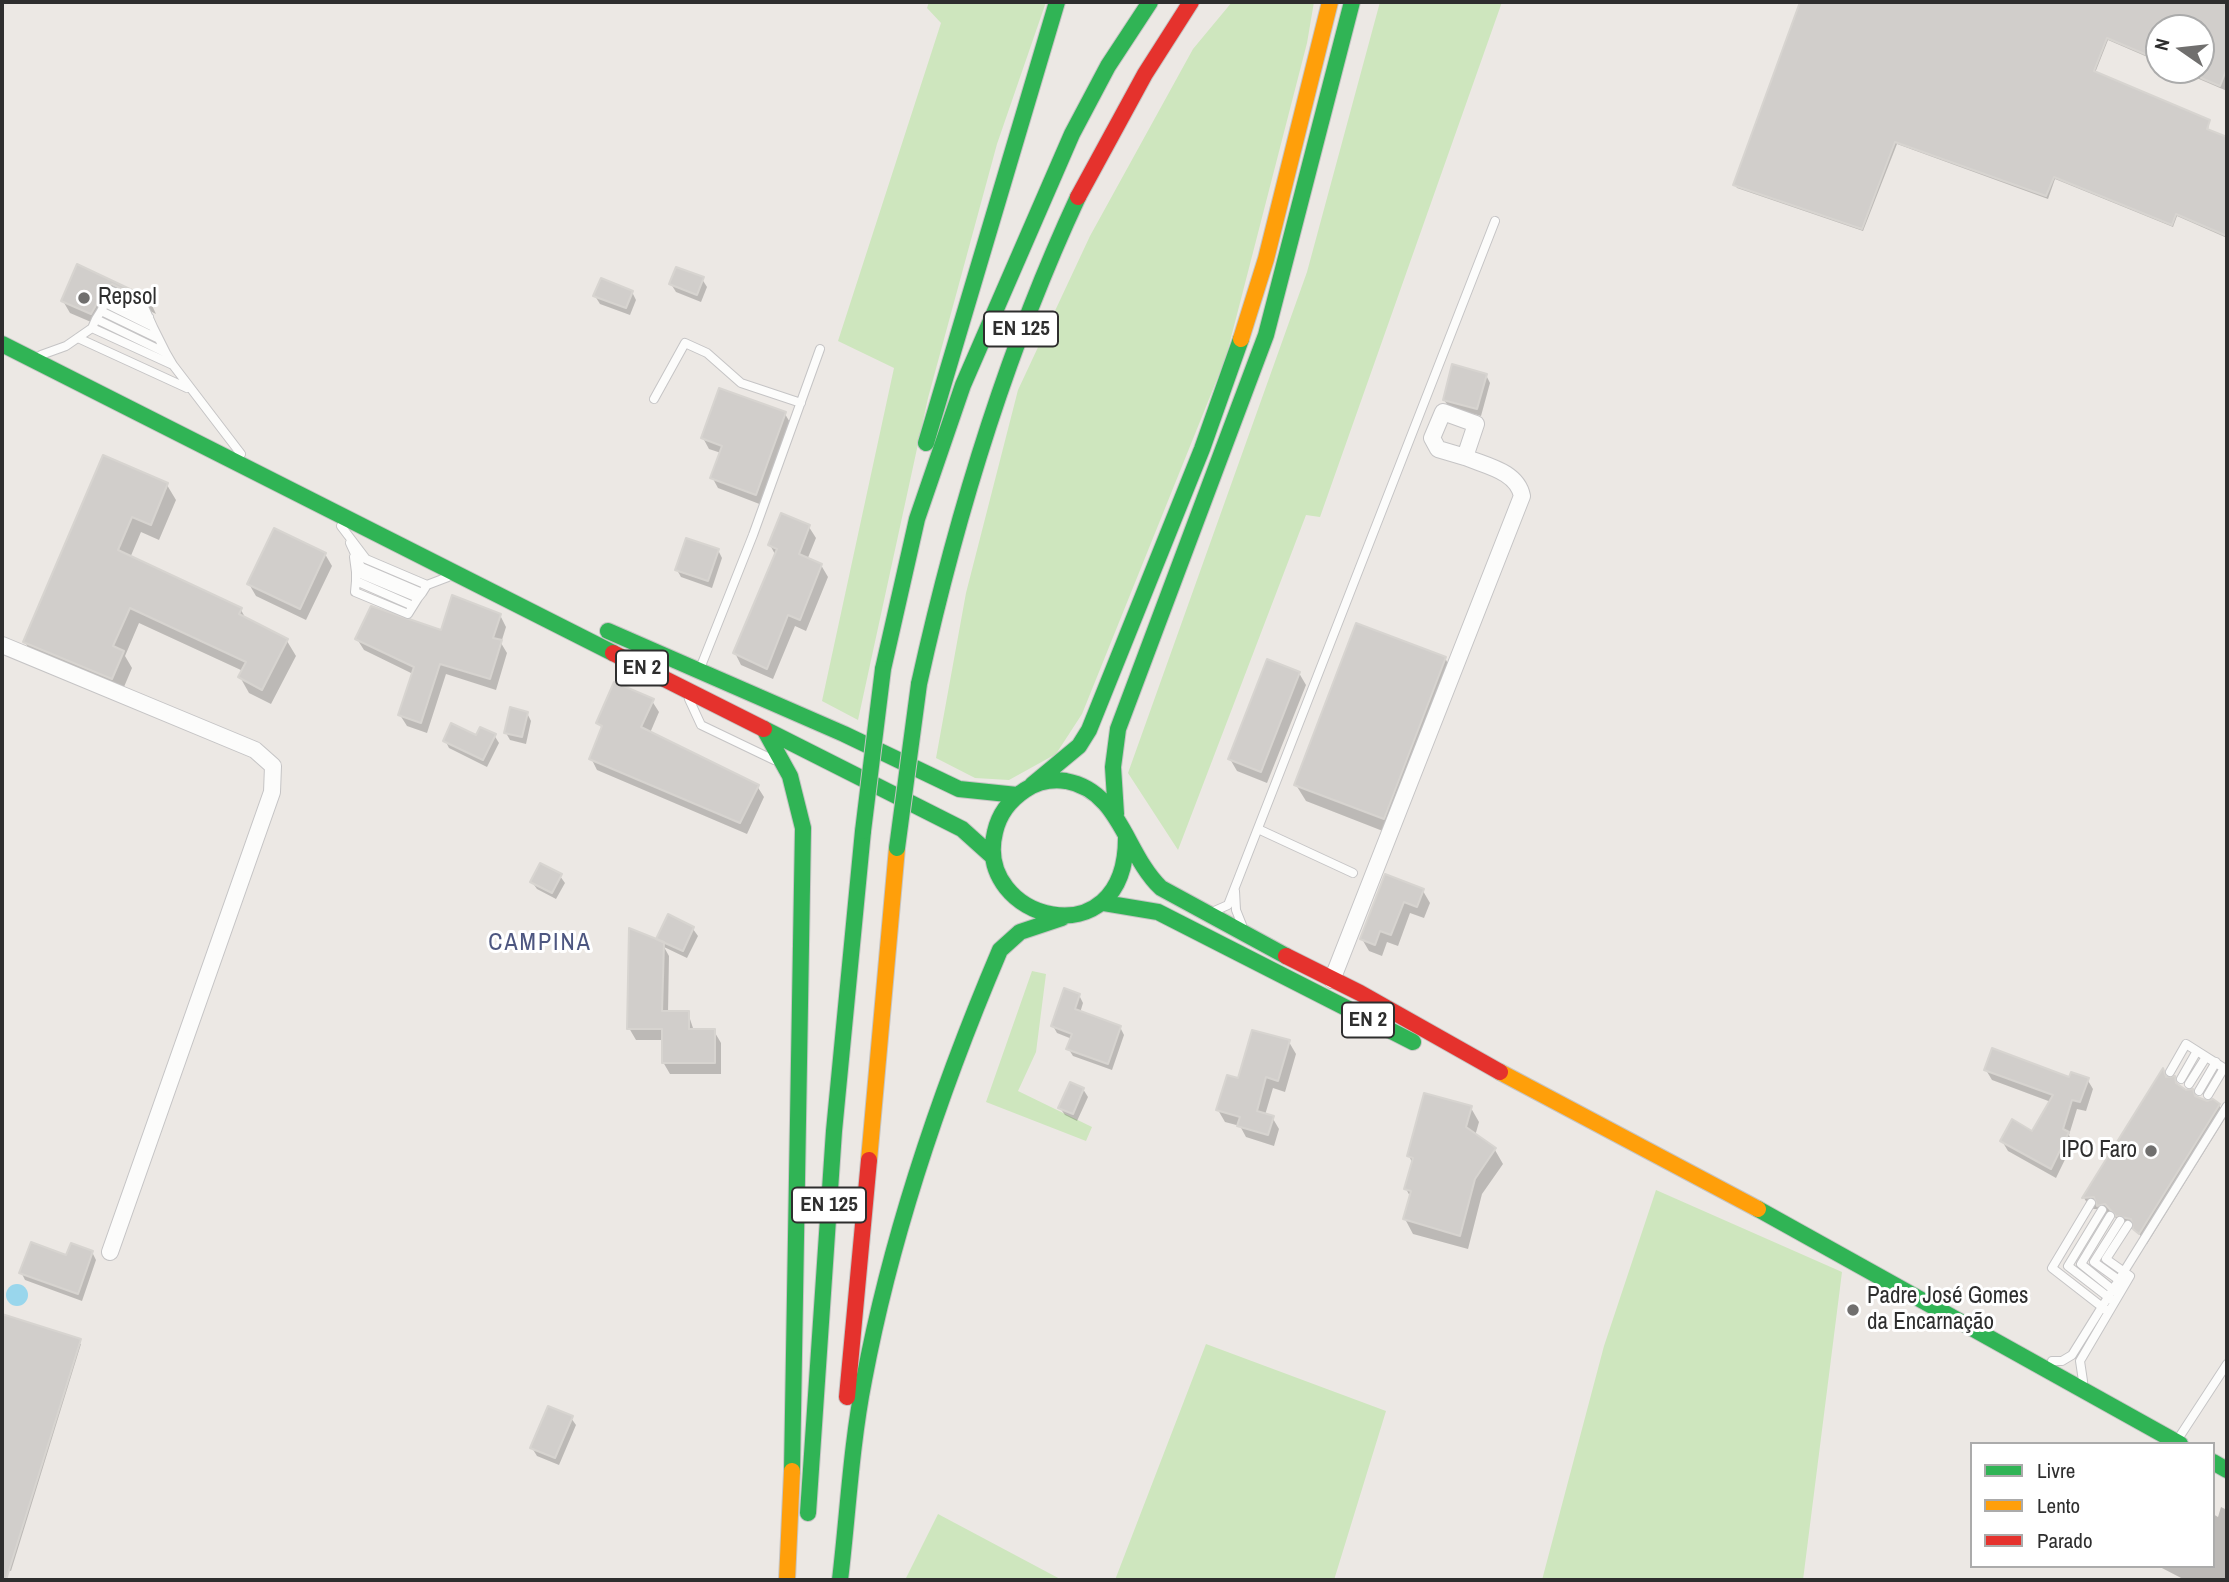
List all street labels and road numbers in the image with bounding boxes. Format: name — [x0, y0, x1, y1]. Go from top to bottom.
road number: EN 125 — [984, 312, 1058, 346]
road number: EN 2 — [616, 650, 668, 686]
road number: EN 2 — [1342, 1002, 1394, 1038]
road number: EN 125 — [792, 1188, 866, 1222]

